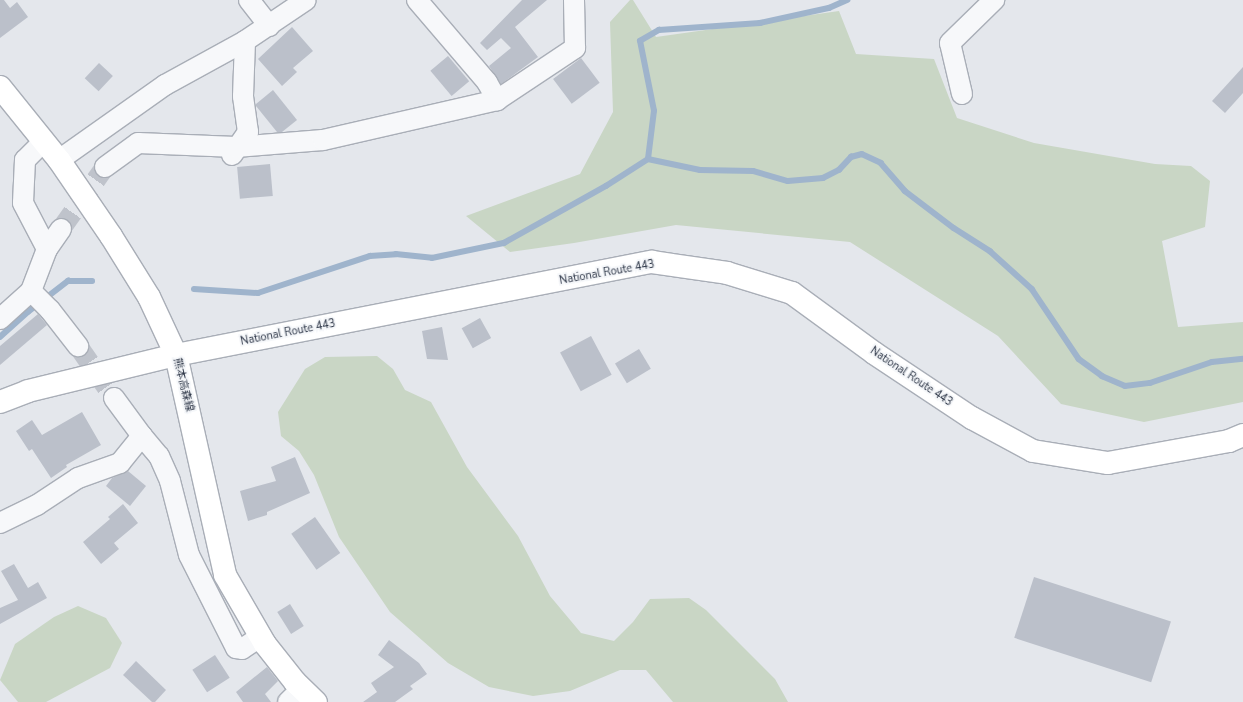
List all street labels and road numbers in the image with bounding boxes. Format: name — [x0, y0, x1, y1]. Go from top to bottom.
street label: National Route 443 — [558, 258, 656, 288]
street label: National Route 443 — [239, 317, 337, 349]
street label: National Route 443 — [867, 345, 955, 409]
street label: 熊本高森線 — [170, 357, 196, 413]

